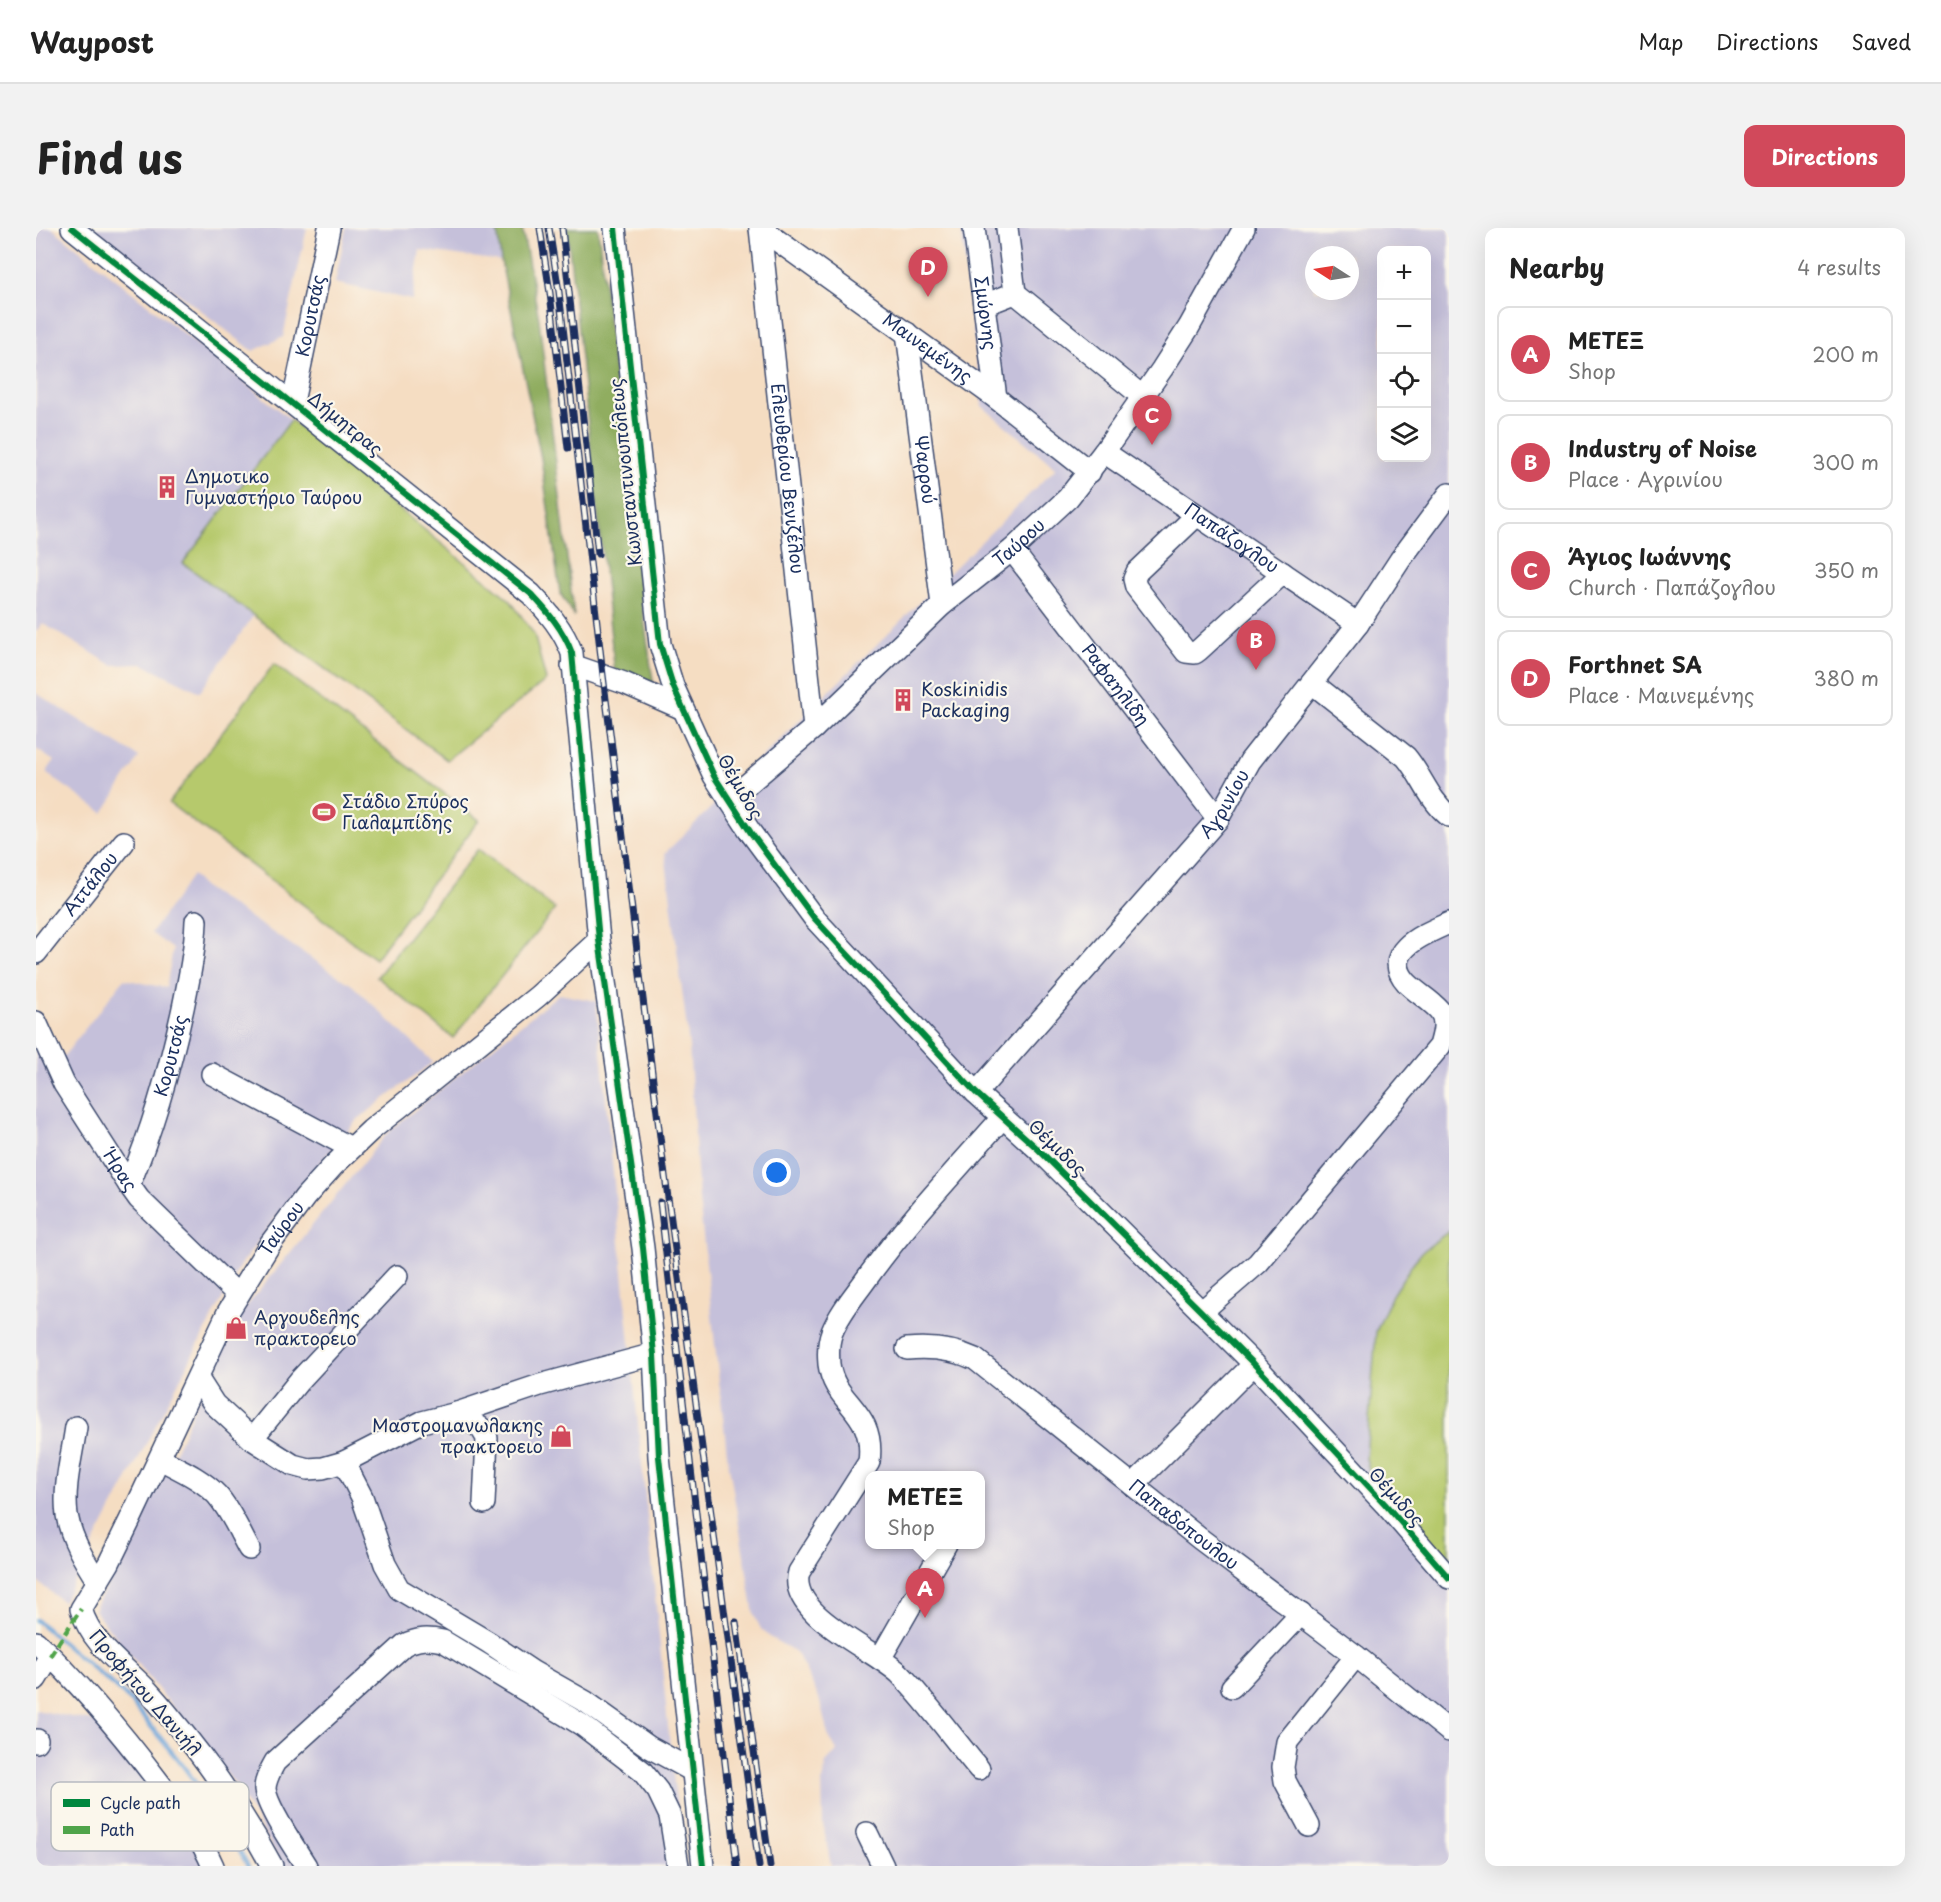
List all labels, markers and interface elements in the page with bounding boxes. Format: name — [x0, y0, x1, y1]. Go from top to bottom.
text: Waypost — [30, 20, 154, 63]
text: Map — [1638, 25, 1683, 57]
text: Directions — [1716, 25, 1818, 57]
text: Saved — [1851, 25, 1911, 57]
text: Find us — [36, 125, 183, 188]
button: Directions — [1744, 125, 1905, 187]
north arrow — [1305, 246, 1359, 300]
map controls — [1377, 246, 1431, 462]
button: + — [1377, 246, 1431, 300]
pin: D — [908, 248, 948, 297]
text: Nearby — [1509, 248, 1604, 287]
text: 4 results — [1797, 252, 1881, 282]
street label: Κορυτσάς — [288, 272, 331, 359]
street label: Σμύρνης — [968, 275, 1005, 352]
button: − — [1377, 300, 1431, 354]
street label: Μαινεμένης — [877, 305, 979, 389]
text: ΜΕΤΕΞ — [1568, 323, 1644, 356]
text: A — [1523, 339, 1538, 369]
text: 200 m — [1812, 339, 1879, 369]
button: locate — [1377, 354, 1431, 408]
text: Shop — [1568, 356, 1616, 386]
street label: Κωνσταντινουπόλεως — [601, 377, 648, 567]
street label: Ελευθερίου Βενιζέλου — [765, 382, 812, 575]
street label: Δήμητρας — [303, 384, 389, 461]
pin: C — [1132, 396, 1172, 445]
button: layers — [1377, 408, 1431, 462]
text: Industry of Noise — [1568, 431, 1757, 464]
street label: Ψαρρού — [908, 434, 944, 506]
text: B — [1524, 447, 1537, 477]
text: 300 m — [1812, 447, 1879, 477]
place label: Δημοτικο Γυμναστήριο Ταύρου — [185, 462, 362, 510]
text: Place · Αγρινίου — [1568, 464, 1723, 494]
building icon: Δημοτικο Γυμναστήριο Ταύρου — [154, 474, 180, 500]
street label: Παπάζογλου — [1180, 495, 1285, 579]
street label: Ταύρου — [986, 511, 1050, 572]
text: Άγιος Ιωάννης — [1568, 539, 1731, 572]
text: C — [1523, 555, 1538, 585]
text: 350 m — [1814, 555, 1879, 585]
text: Church · Παπάζογλου — [1568, 572, 1776, 602]
pin: B — [1236, 620, 1276, 670]
street label: Ραφαηλίδη — [1076, 637, 1157, 731]
text: Forthnet SA — [1568, 647, 1702, 680]
text: D — [1523, 663, 1538, 693]
text: 380 m — [1813, 663, 1879, 693]
place label: Koskinidis Packaging — [921, 675, 1010, 723]
text: Place · Μαινεμένης — [1568, 680, 1754, 710]
building icon: Koskinidis Packaging — [890, 687, 916, 713]
street label: Θέμιδος — [712, 749, 771, 824]
street label: Αγρινίου — [1192, 764, 1255, 843]
place label: Στάδιο Σπύρος Γιαλαμπίδης — [342, 787, 469, 835]
sports icon: Στάδιο Σπύρος Γιαλαμπίδης — [311, 799, 337, 825]
street label: Αττάλου — [56, 845, 123, 921]
street label: Κορυτσάς — [146, 1012, 193, 1099]
street label: Θέμιδος — [1023, 1112, 1093, 1181]
street label: Ήρας — [96, 1141, 144, 1196]
your location — [762, 1158, 791, 1187]
street label: Ταύρου — [251, 1195, 310, 1260]
place label: Αργουδελης πρακτορειο — [254, 1303, 360, 1351]
shop icon: Αργουδελης πρακτορειο — [223, 1315, 249, 1341]
place label: Μαστρομανωλακης πρακτορειο — [372, 1411, 543, 1459]
shop icon: Μαστρομανωλακης πρακτορειο — [548, 1423, 574, 1449]
street label: Θέμιδος — [1363, 1460, 1431, 1532]
popup — [865, 1471, 985, 1549]
street label: Παπαδόπουλου — [1124, 1472, 1245, 1575]
text: ΜΕΤΕΞ — [887, 1479, 963, 1512]
text: Shop — [887, 1512, 935, 1542]
pin: A — [906, 1568, 944, 1618]
street label: Προφήτου Δανιήλ — [84, 1623, 209, 1761]
legend — [51, 1782, 249, 1851]
text: Cycle path — [100, 1790, 181, 1814]
text: Path — [100, 1817, 135, 1841]

